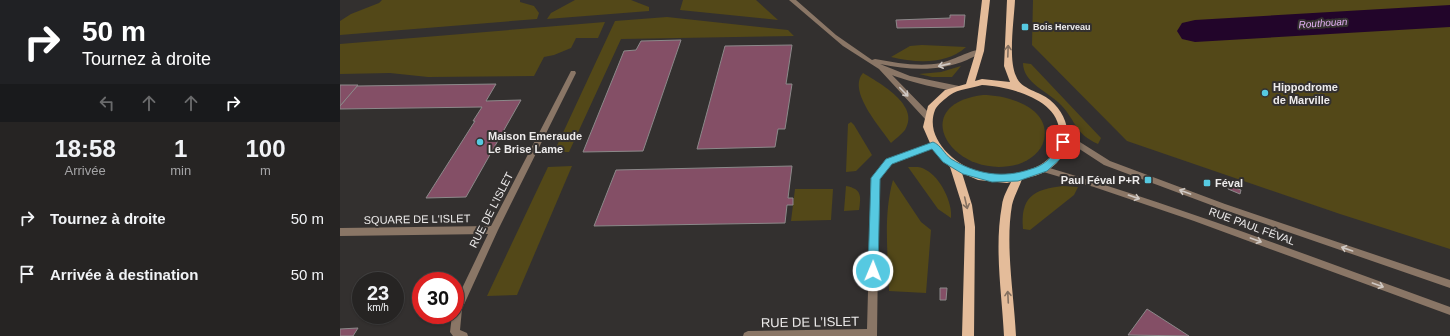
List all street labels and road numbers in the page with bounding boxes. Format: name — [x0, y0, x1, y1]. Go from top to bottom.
street label: RUE DE L’ISLET — [467, 170, 515, 250]
street label: RUE PAUL FÉVAL — [1207, 205, 1297, 247]
street label: SQUARE DE L'ISLET — [364, 212, 471, 226]
street label: RUE DE L’ISLET — [761, 314, 859, 330]

